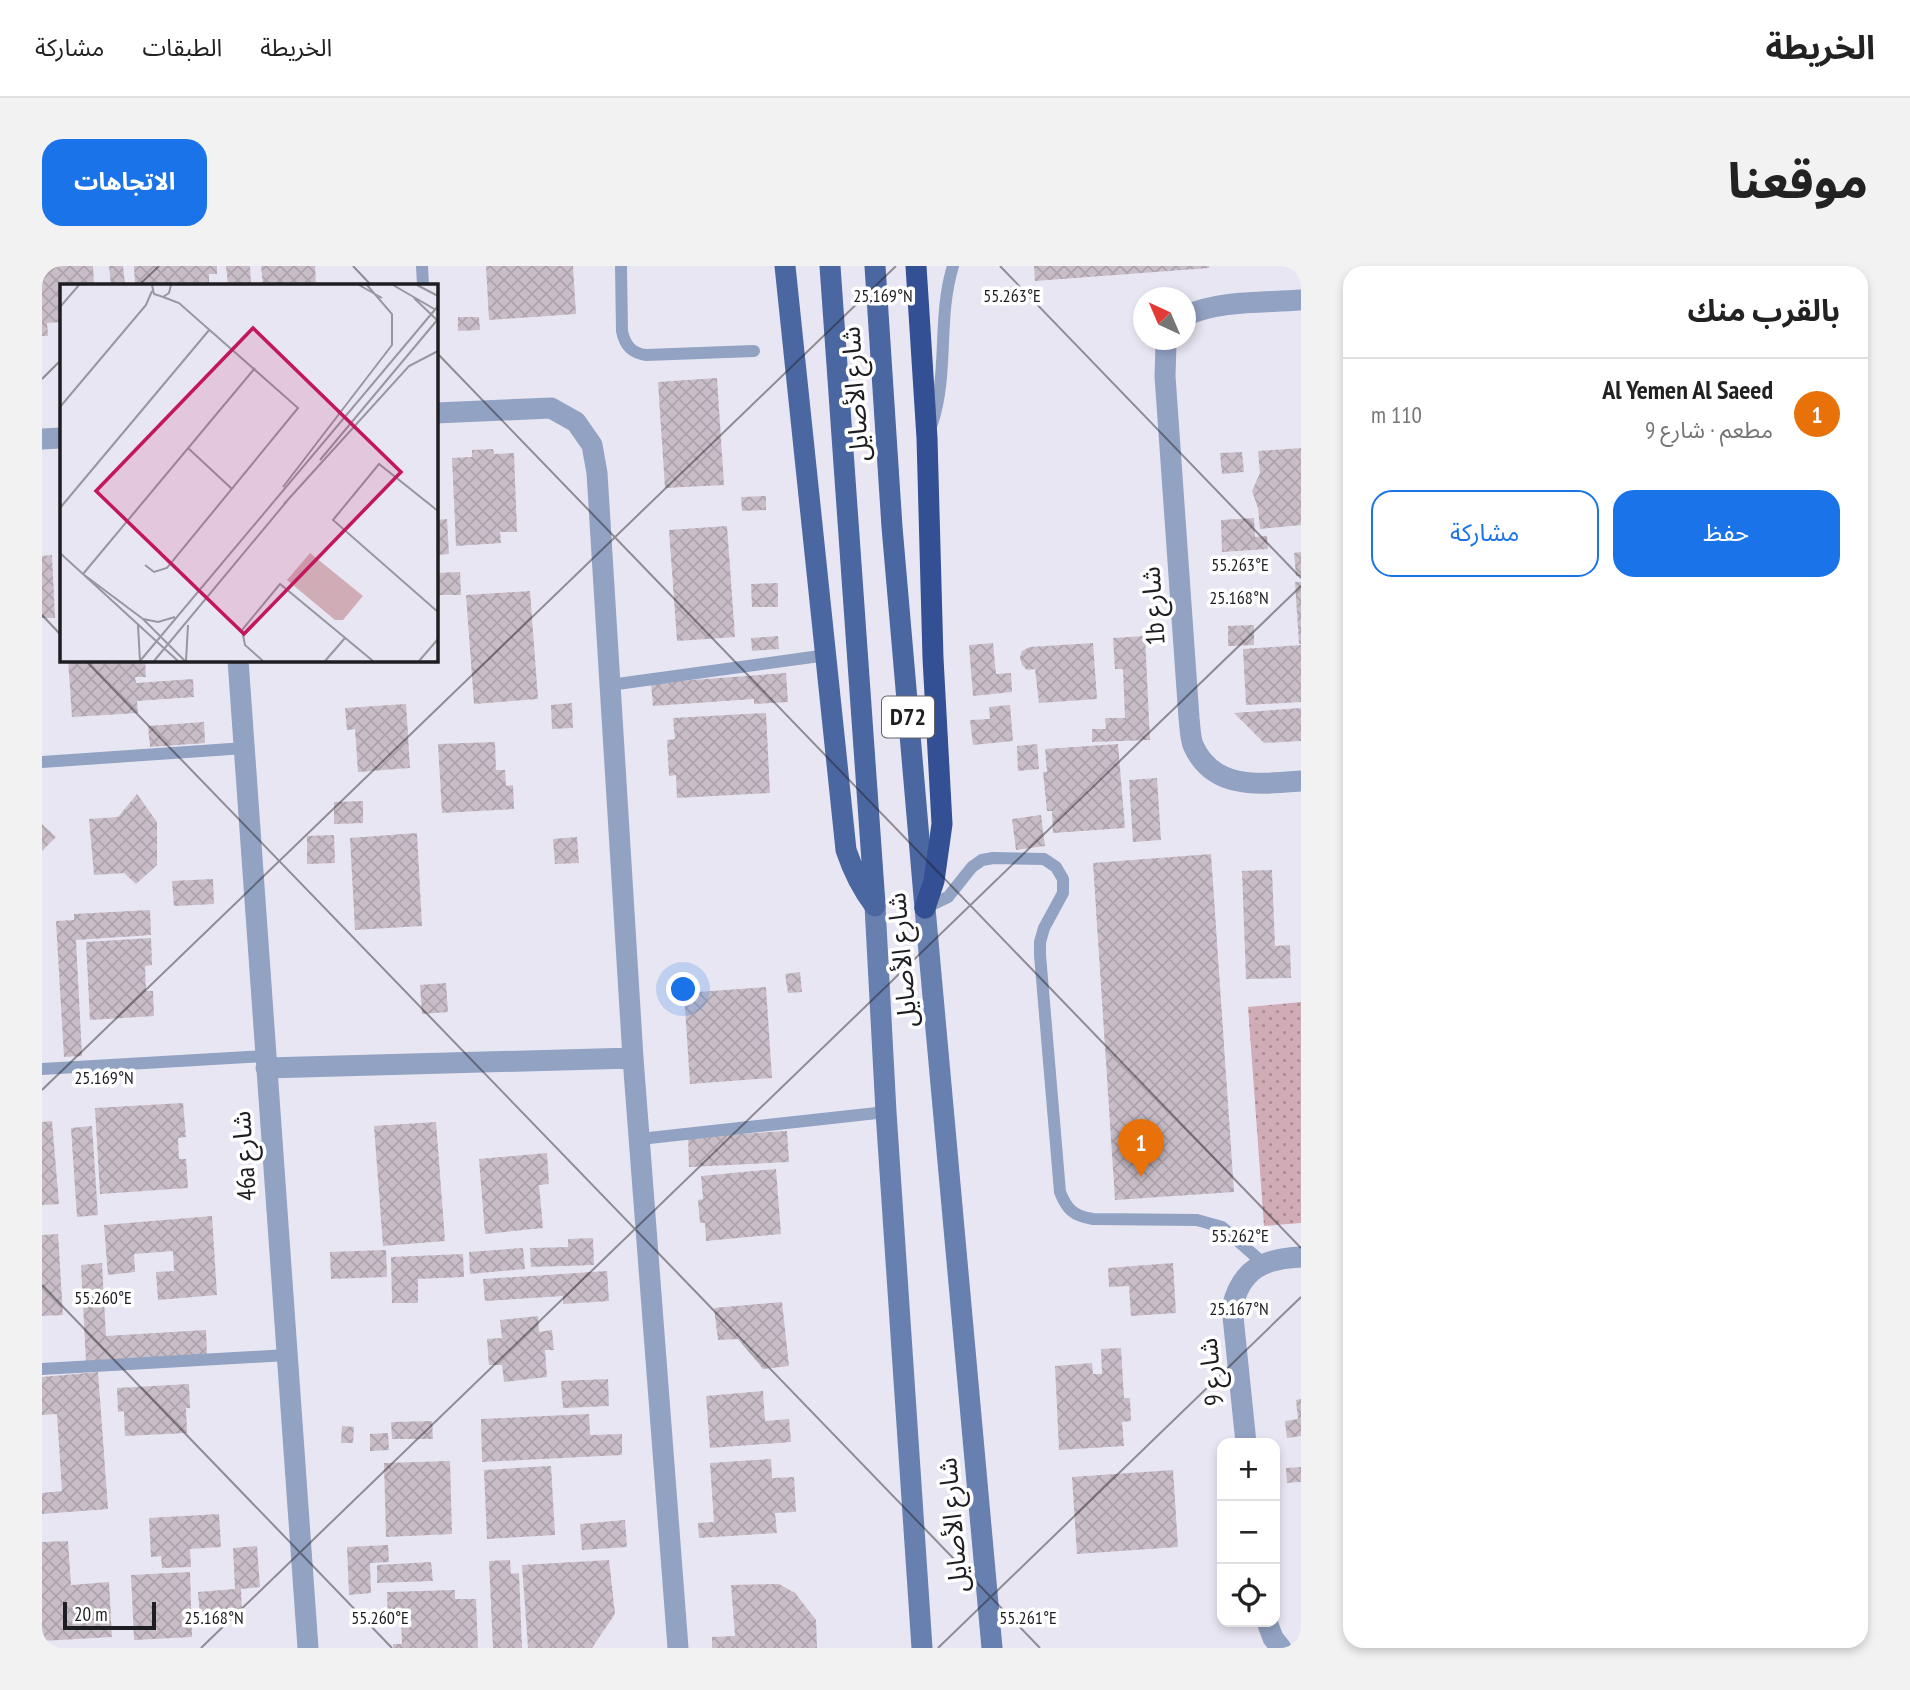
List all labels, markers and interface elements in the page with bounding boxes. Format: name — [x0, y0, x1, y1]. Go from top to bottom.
text: الخريطة — [1765, 25, 1875, 68]
text: مشاركة — [35, 32, 104, 63]
text: الطبقات — [142, 32, 222, 63]
text: الخريطة — [260, 32, 332, 63]
button: الاتجاهات — [42, 139, 207, 226]
text: موقعنا — [1728, 148, 1868, 212]
inset map — [60, 284, 438, 662]
text: 25.169°N — [853, 284, 913, 307]
text: 55.263°E — [983, 284, 1041, 307]
north arrow — [1133, 287, 1196, 350]
text: بالقرب منك — [1688, 290, 1840, 329]
street label: شارع الأصايل — [833, 325, 879, 463]
text: Al Yemen Al Saeed — [1602, 373, 1773, 406]
text: 110 m — [1371, 400, 1422, 429]
text: 1 — [1812, 400, 1823, 429]
text: مطعم · شارع 9 — [1645, 415, 1773, 444]
button: مشاركة — [1371, 490, 1599, 577]
button: حفظ — [1613, 490, 1840, 577]
text: 55.263°E — [1211, 553, 1269, 576]
street label: 1b شارع — [1133, 565, 1175, 647]
text: 25.168°N — [1209, 586, 1269, 609]
road number: D72 — [882, 696, 934, 738]
street label: شارع الأصايل — [879, 891, 927, 1029]
your location — [666, 972, 700, 1006]
text: 25.169°N — [74, 1066, 134, 1089]
street label: 46a شارع — [224, 1110, 266, 1202]
pin: 1 — [1118, 1119, 1164, 1177]
text: 55.262°E — [1211, 1224, 1269, 1247]
text: 55.260°E — [74, 1286, 132, 1309]
text: 25.167°N — [1209, 1297, 1269, 1320]
street label: شارع 9 — [1191, 1336, 1233, 1408]
map controls — [1217, 1438, 1280, 1627]
button: + — [1217, 1438, 1280, 1501]
street label: شارع الأصايل — [930, 1456, 978, 1594]
button: − — [1217, 1501, 1280, 1564]
button: locate — [1217, 1564, 1280, 1627]
scale bar — [63, 1599, 156, 1631]
text: 20 m — [74, 1602, 108, 1626]
text: 25.168°N — [184, 1606, 244, 1629]
text: 55.260°E — [351, 1606, 409, 1629]
text: 55.261°E — [999, 1606, 1057, 1629]

